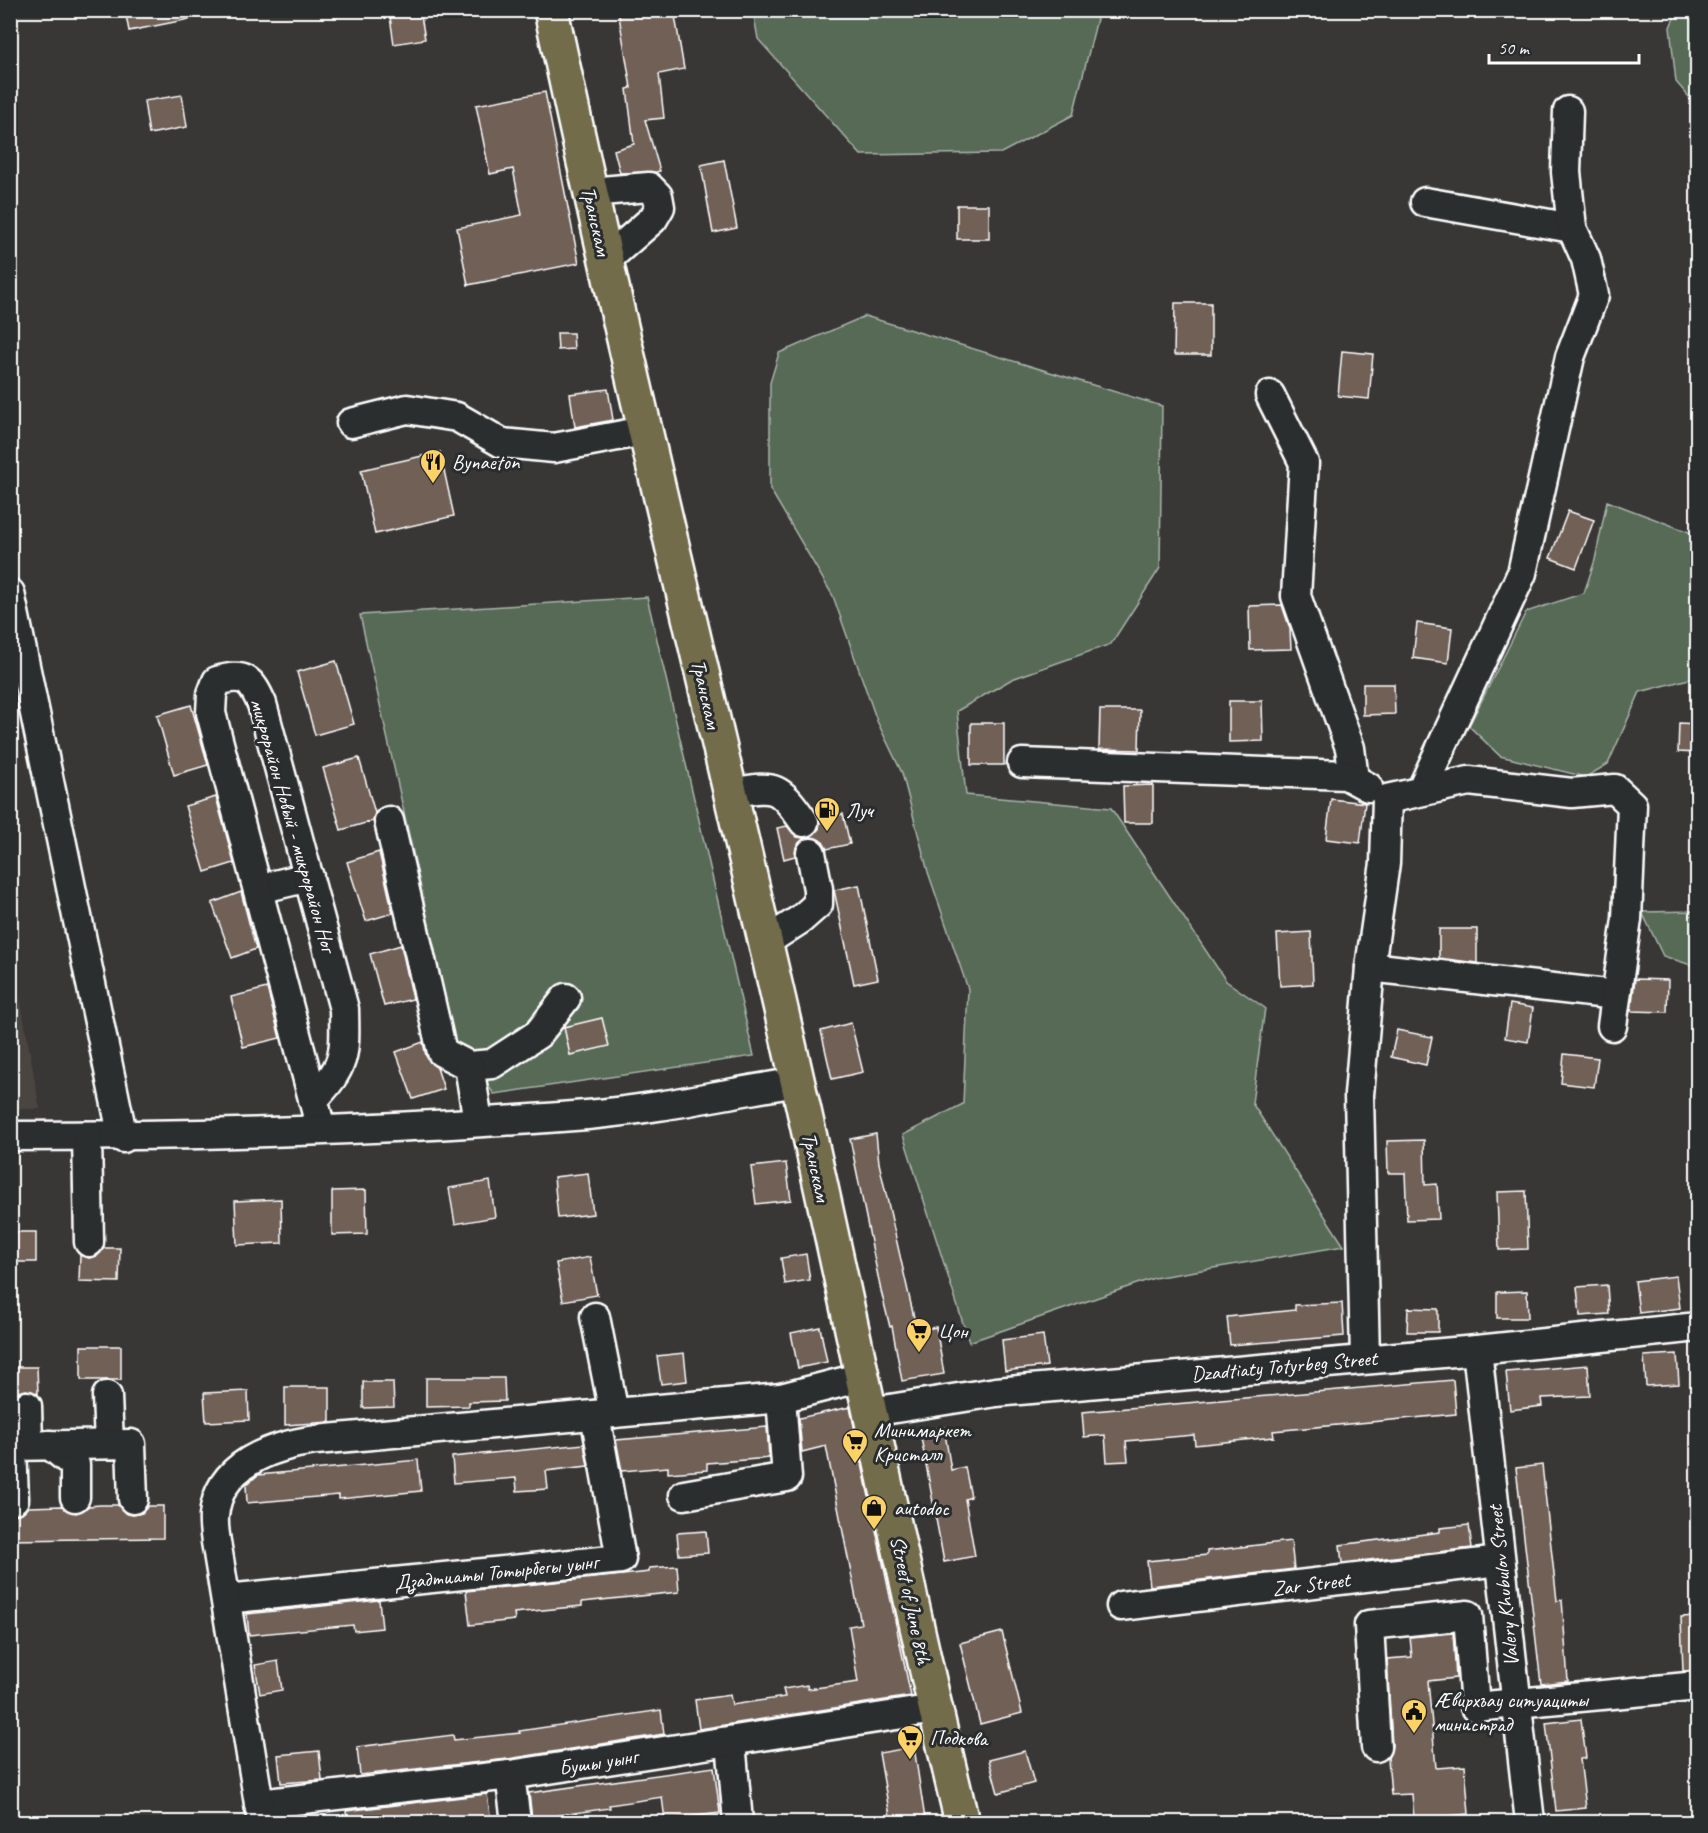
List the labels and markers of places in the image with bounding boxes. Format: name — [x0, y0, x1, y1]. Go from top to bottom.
restaurant icon: Bynaeton — [418, 447, 448, 485]
place label: Bynaeton — [452, 449, 520, 475]
fuel station icon: Луч — [812, 795, 842, 833]
place label: Луч — [846, 797, 875, 823]
supermarket icon: Цон — [904, 1316, 934, 1354]
place label: Цон — [938, 1318, 969, 1344]
place label: Минимаркет Кристалл — [874, 1417, 972, 1467]
supermarket icon: Минимаркет Кристалл — [840, 1427, 870, 1465]
shop icon: autodoc — [859, 1493, 889, 1531]
place label: autodoc — [894, 1495, 950, 1521]
place label: Æвирхъау ситуациты министрад — [1434, 1687, 1590, 1737]
public building icon: Æвирхъау ситуациты министрад — [1399, 1697, 1429, 1735]
supermarket icon: Подкова — [895, 1723, 925, 1761]
place label: Подкова — [930, 1725, 990, 1751]

